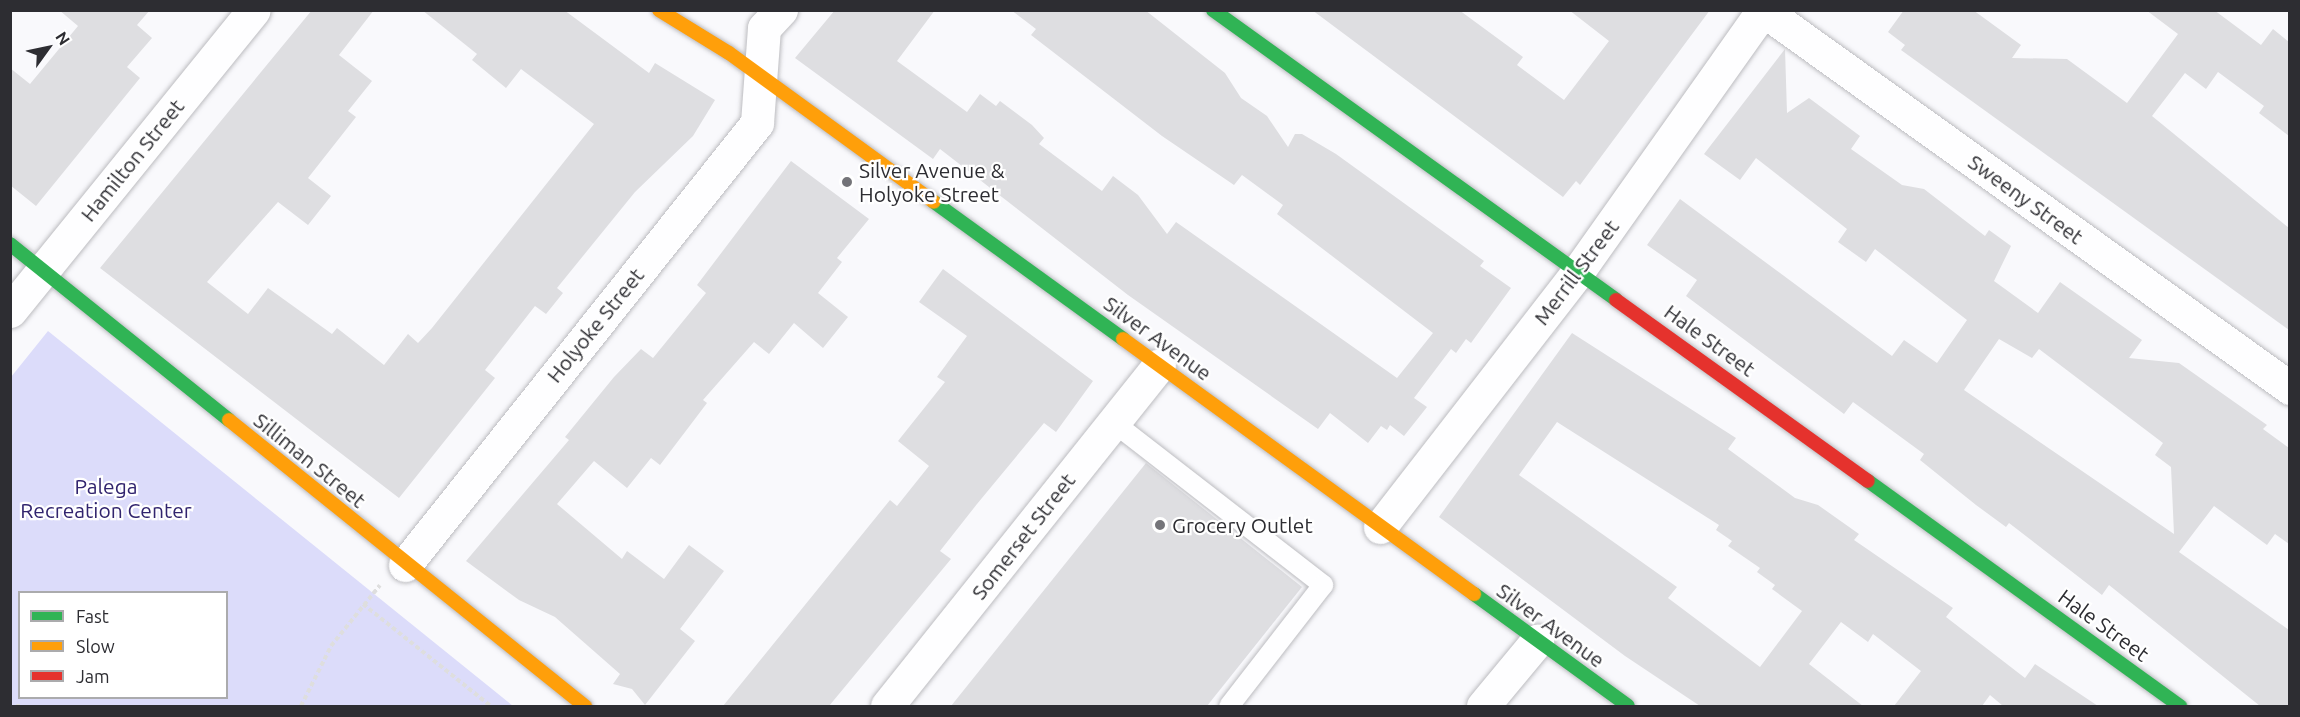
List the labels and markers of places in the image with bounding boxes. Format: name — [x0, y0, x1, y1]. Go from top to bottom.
place label: Silver Avenue & Holyoke Street — [859, 157, 1004, 207]
marker: Silver Avenue & Holyoke Street — [840, 175, 854, 189]
place label: Grocery Outlet — [1172, 512, 1313, 538]
marker: Grocery Outlet — [1153, 518, 1167, 532]

